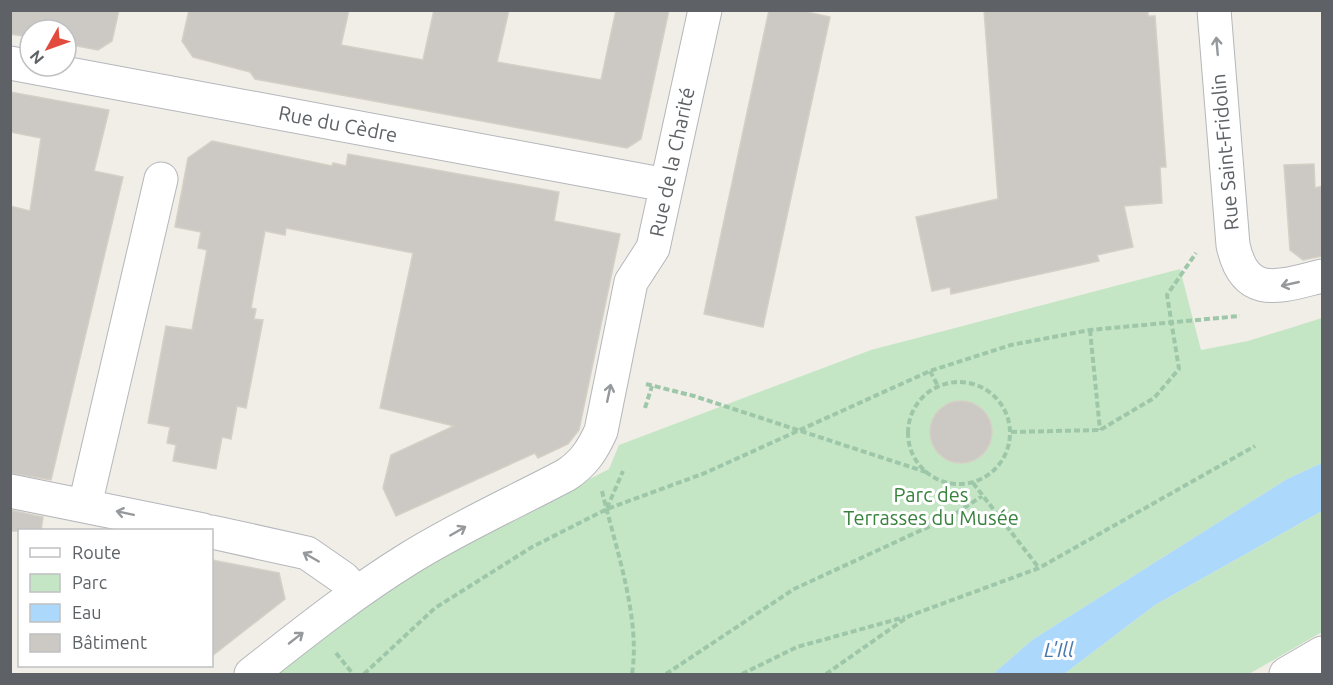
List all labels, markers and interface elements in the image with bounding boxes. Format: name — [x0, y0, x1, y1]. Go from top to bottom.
north arrow — [18, 18, 78, 78]
one-way arrow — [1211, 37, 1222, 57]
text: N — [26, 47, 47, 68]
street label: Rue Saint-Fridolin — [1206, 73, 1243, 231]
street label: Rue de la Charité — [644, 85, 699, 239]
street label: Rue du Cèdre — [277, 101, 400, 146]
one-way arrow — [1281, 279, 1300, 290]
one-way arrow — [604, 384, 615, 403]
park label: Parc des Terrasses du Musée — [843, 483, 1019, 529]
one-way arrow — [116, 507, 135, 519]
one-way arrow — [449, 524, 466, 536]
legend — [18, 529, 213, 667]
text: Route — [72, 542, 121, 562]
one-way arrow — [303, 551, 320, 563]
text: Parc — [72, 572, 107, 592]
text: Eau — [72, 602, 102, 622]
text: Bâtiment — [72, 632, 147, 652]
one-way arrow — [288, 632, 304, 645]
water label: L'Ill — [1044, 637, 1074, 661]

